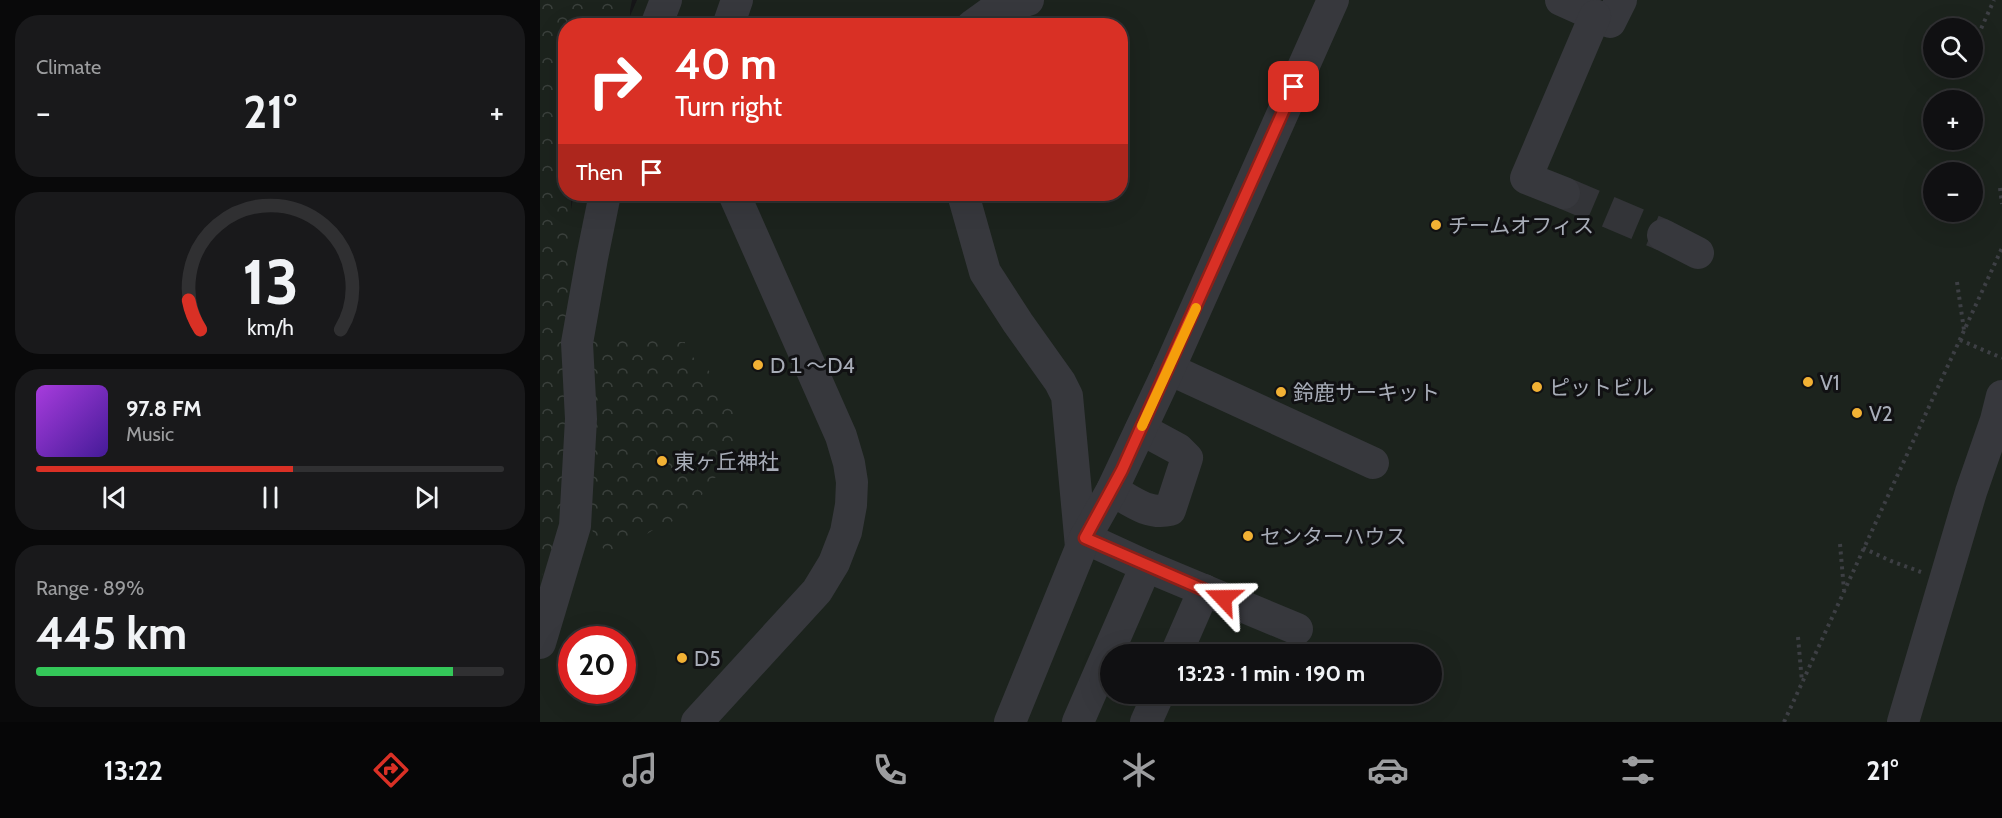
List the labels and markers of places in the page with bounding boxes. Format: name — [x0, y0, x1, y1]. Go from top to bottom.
pin — [1268, 61, 1319, 112]
place label: チームオフィス — [1448, 213, 1594, 238]
marker: チームオフィス — [1429, 218, 1443, 232]
place label: D１～D4 — [770, 353, 855, 378]
marker: D１～D4 — [751, 358, 765, 372]
place label: V1 — [1820, 370, 1840, 395]
place label: ピットビル — [1549, 375, 1654, 400]
marker: V1 — [1801, 375, 1815, 389]
place label: 鈴鹿サーキット — [1293, 380, 1440, 405]
marker: ピットビル — [1530, 380, 1544, 394]
marker: 鈴鹿サーキット — [1274, 385, 1288, 399]
place label: V2 — [1869, 401, 1893, 426]
marker: V2 — [1850, 406, 1864, 420]
place label: 東ヶ丘神社 — [674, 449, 779, 474]
marker: 東ヶ丘神社 — [655, 454, 669, 468]
place label: センターハウス — [1260, 524, 1407, 549]
marker: センターハウス — [1241, 529, 1255, 543]
place label: D5 — [694, 646, 721, 671]
marker: D5 — [675, 651, 689, 665]

